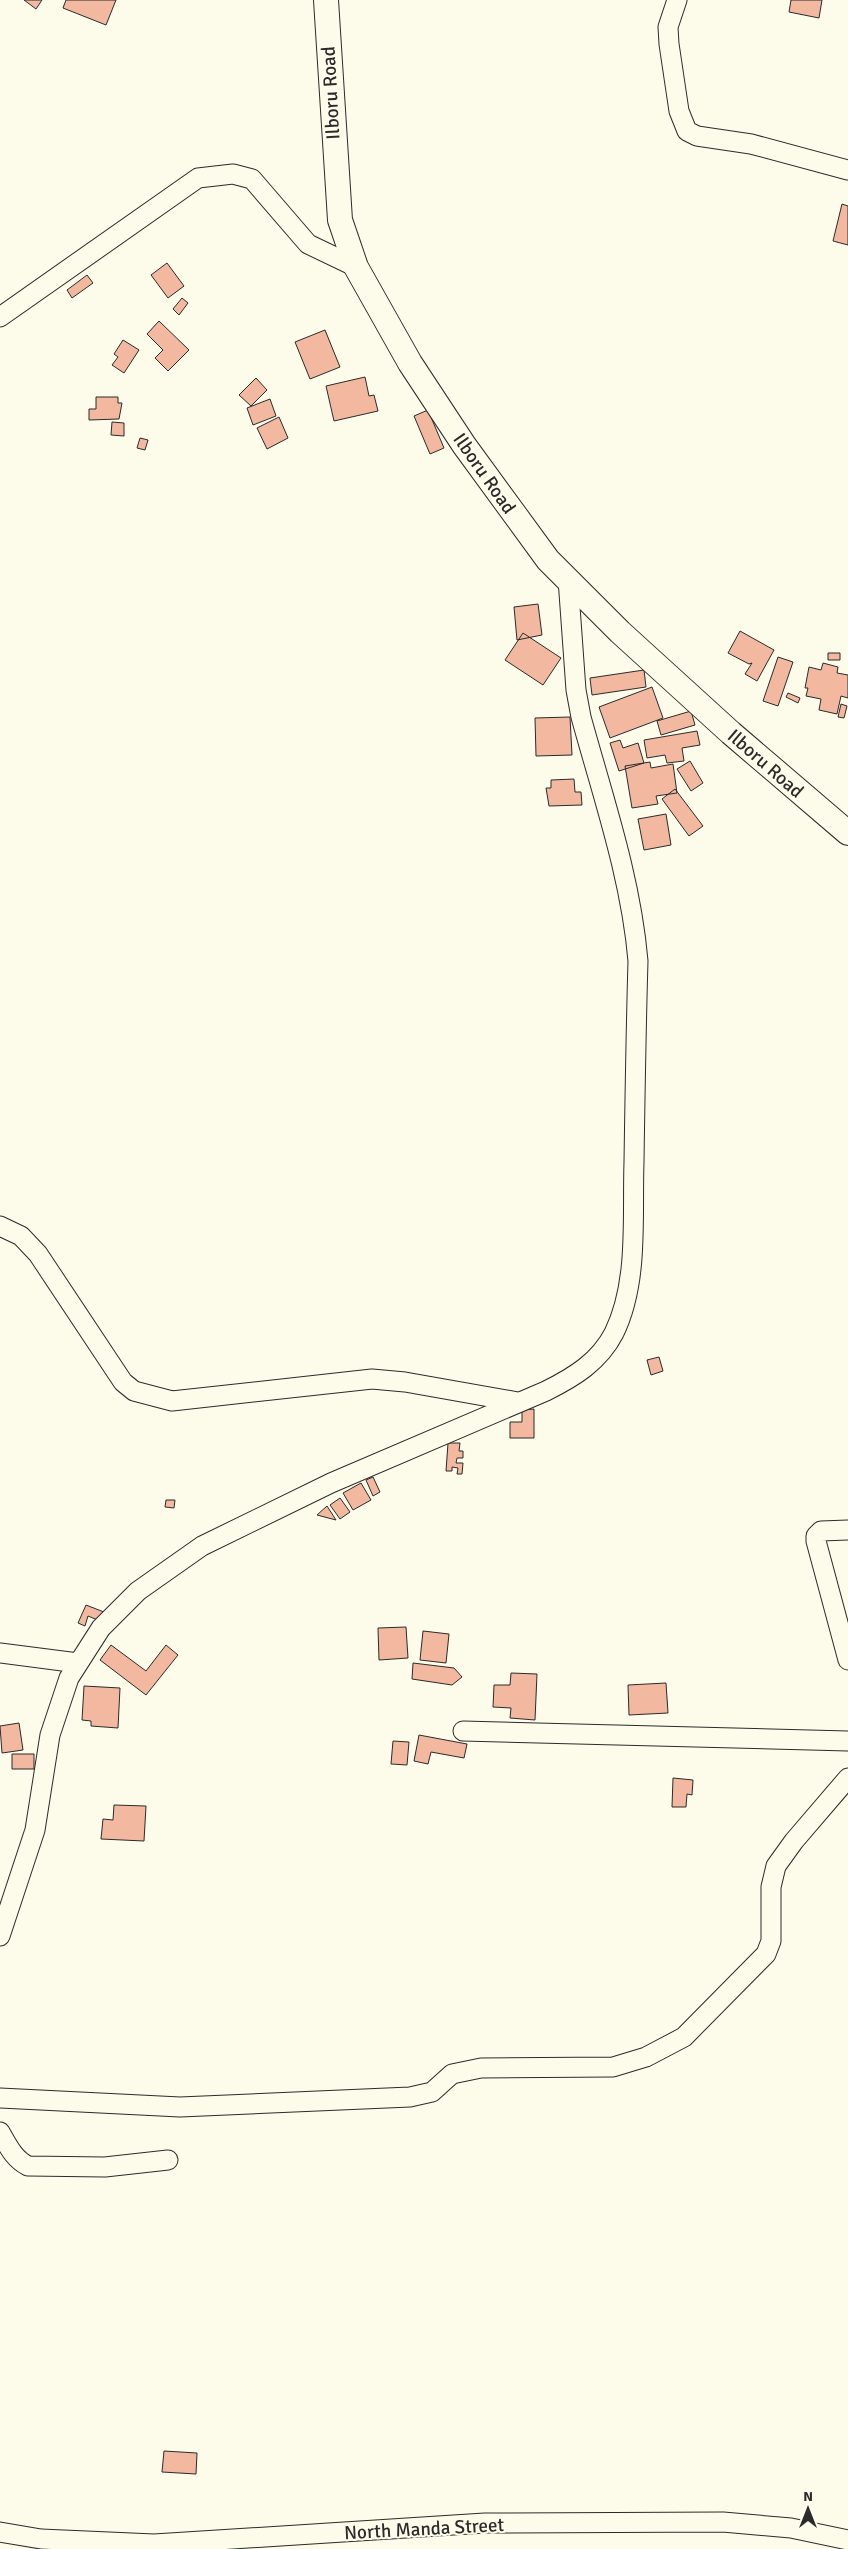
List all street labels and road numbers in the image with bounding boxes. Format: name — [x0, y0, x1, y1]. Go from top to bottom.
street label: Ilboru Road — [317, 46, 345, 140]
street label: Ilboru Road — [448, 428, 521, 519]
street label: Ilboru Road — [722, 724, 808, 803]
street label: North Manda Street — [343, 2513, 505, 2545]

